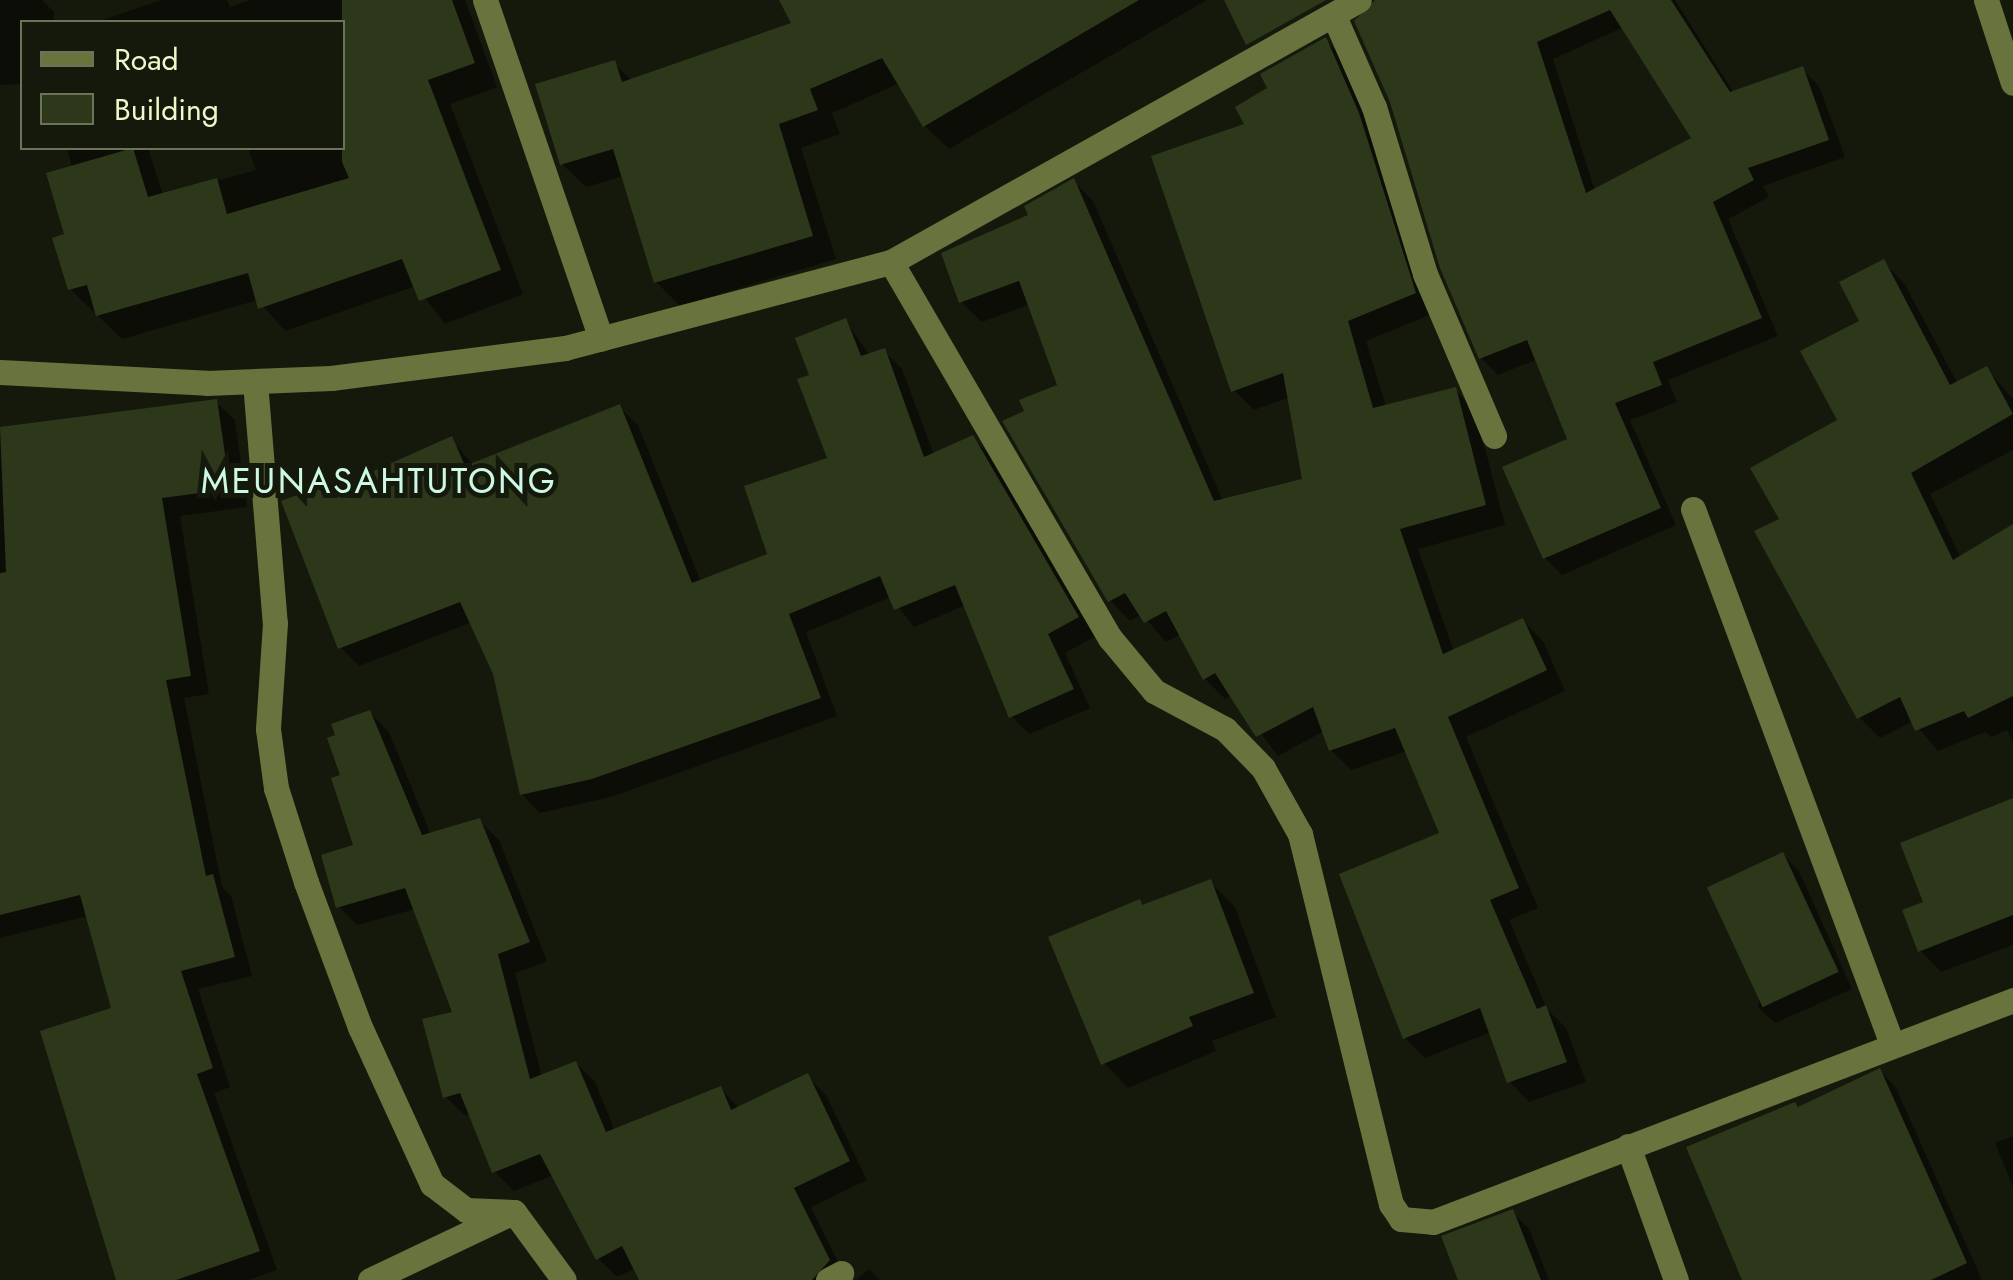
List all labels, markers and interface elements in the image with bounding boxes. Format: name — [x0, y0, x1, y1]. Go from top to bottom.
legend — [20, 20, 345, 150]
text: Road — [114, 38, 179, 81]
text: Building — [114, 88, 219, 131]
district label: MEUNASAHTUTONG — [201, 460, 557, 502]

